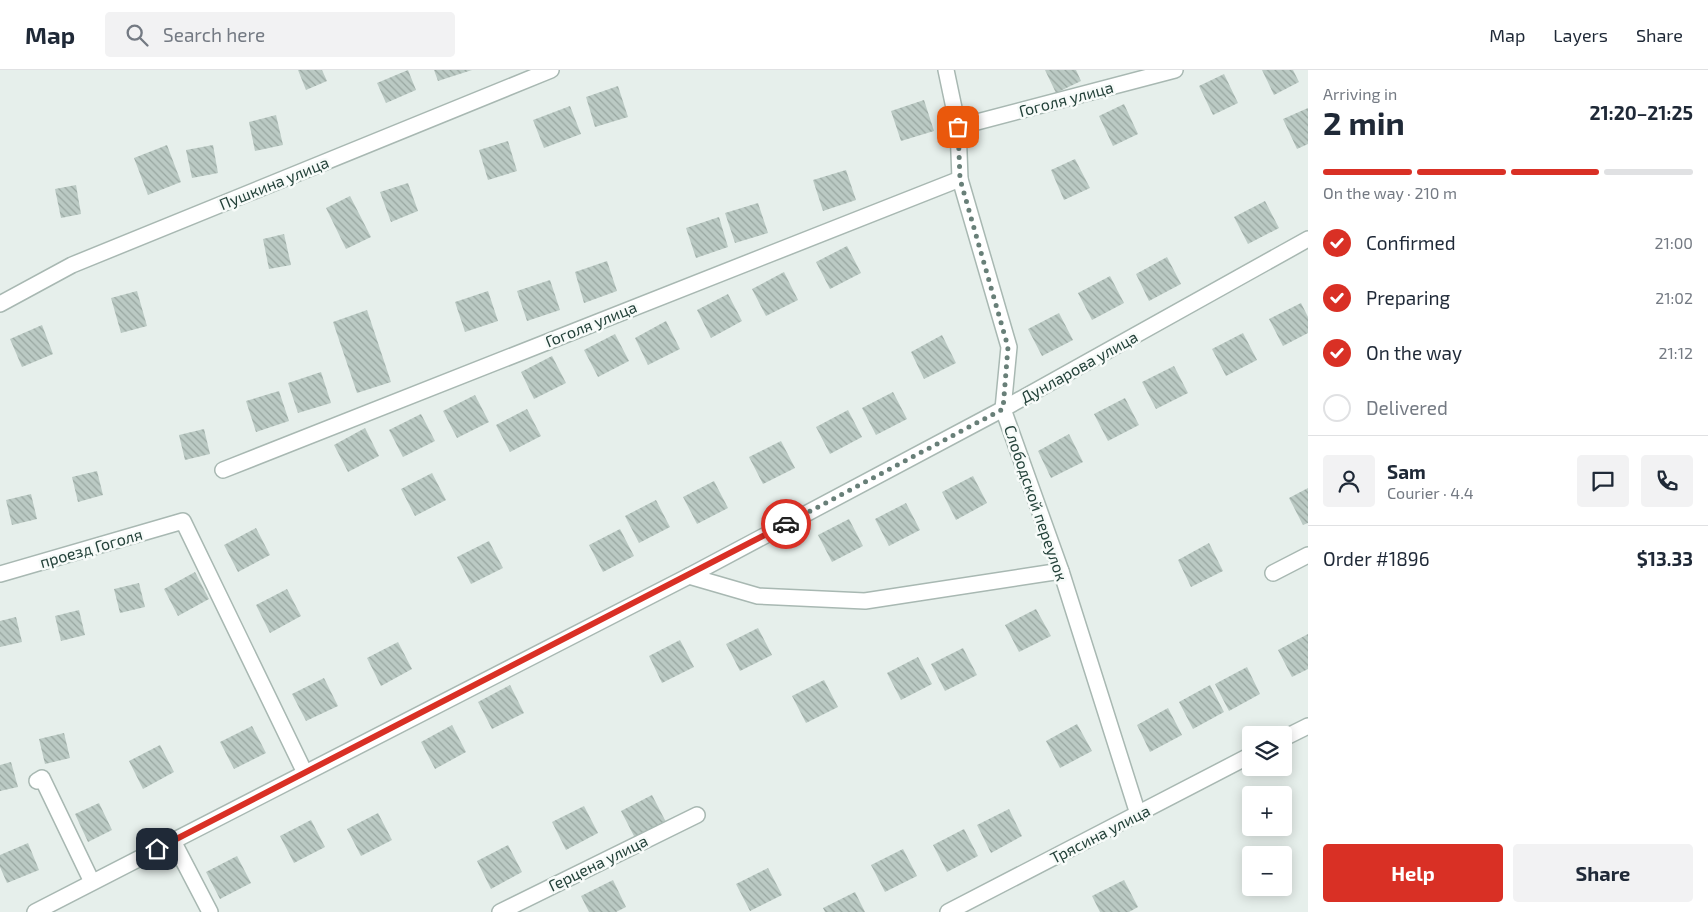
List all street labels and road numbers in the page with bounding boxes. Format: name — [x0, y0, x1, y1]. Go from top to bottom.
street label: Гоголя улица — [1017, 77, 1115, 121]
street label: Пушкина улица — [216, 152, 332, 214]
street label: Гоголя улица — [542, 297, 640, 351]
street label: Дунларова улица — [1017, 326, 1141, 408]
street label: Слободской переулок — [1000, 422, 1072, 584]
street label: проезд Гоголя — [37, 524, 144, 571]
street label: Трясина улица — [1047, 800, 1153, 868]
street label: Герцена улица — [545, 830, 651, 896]

